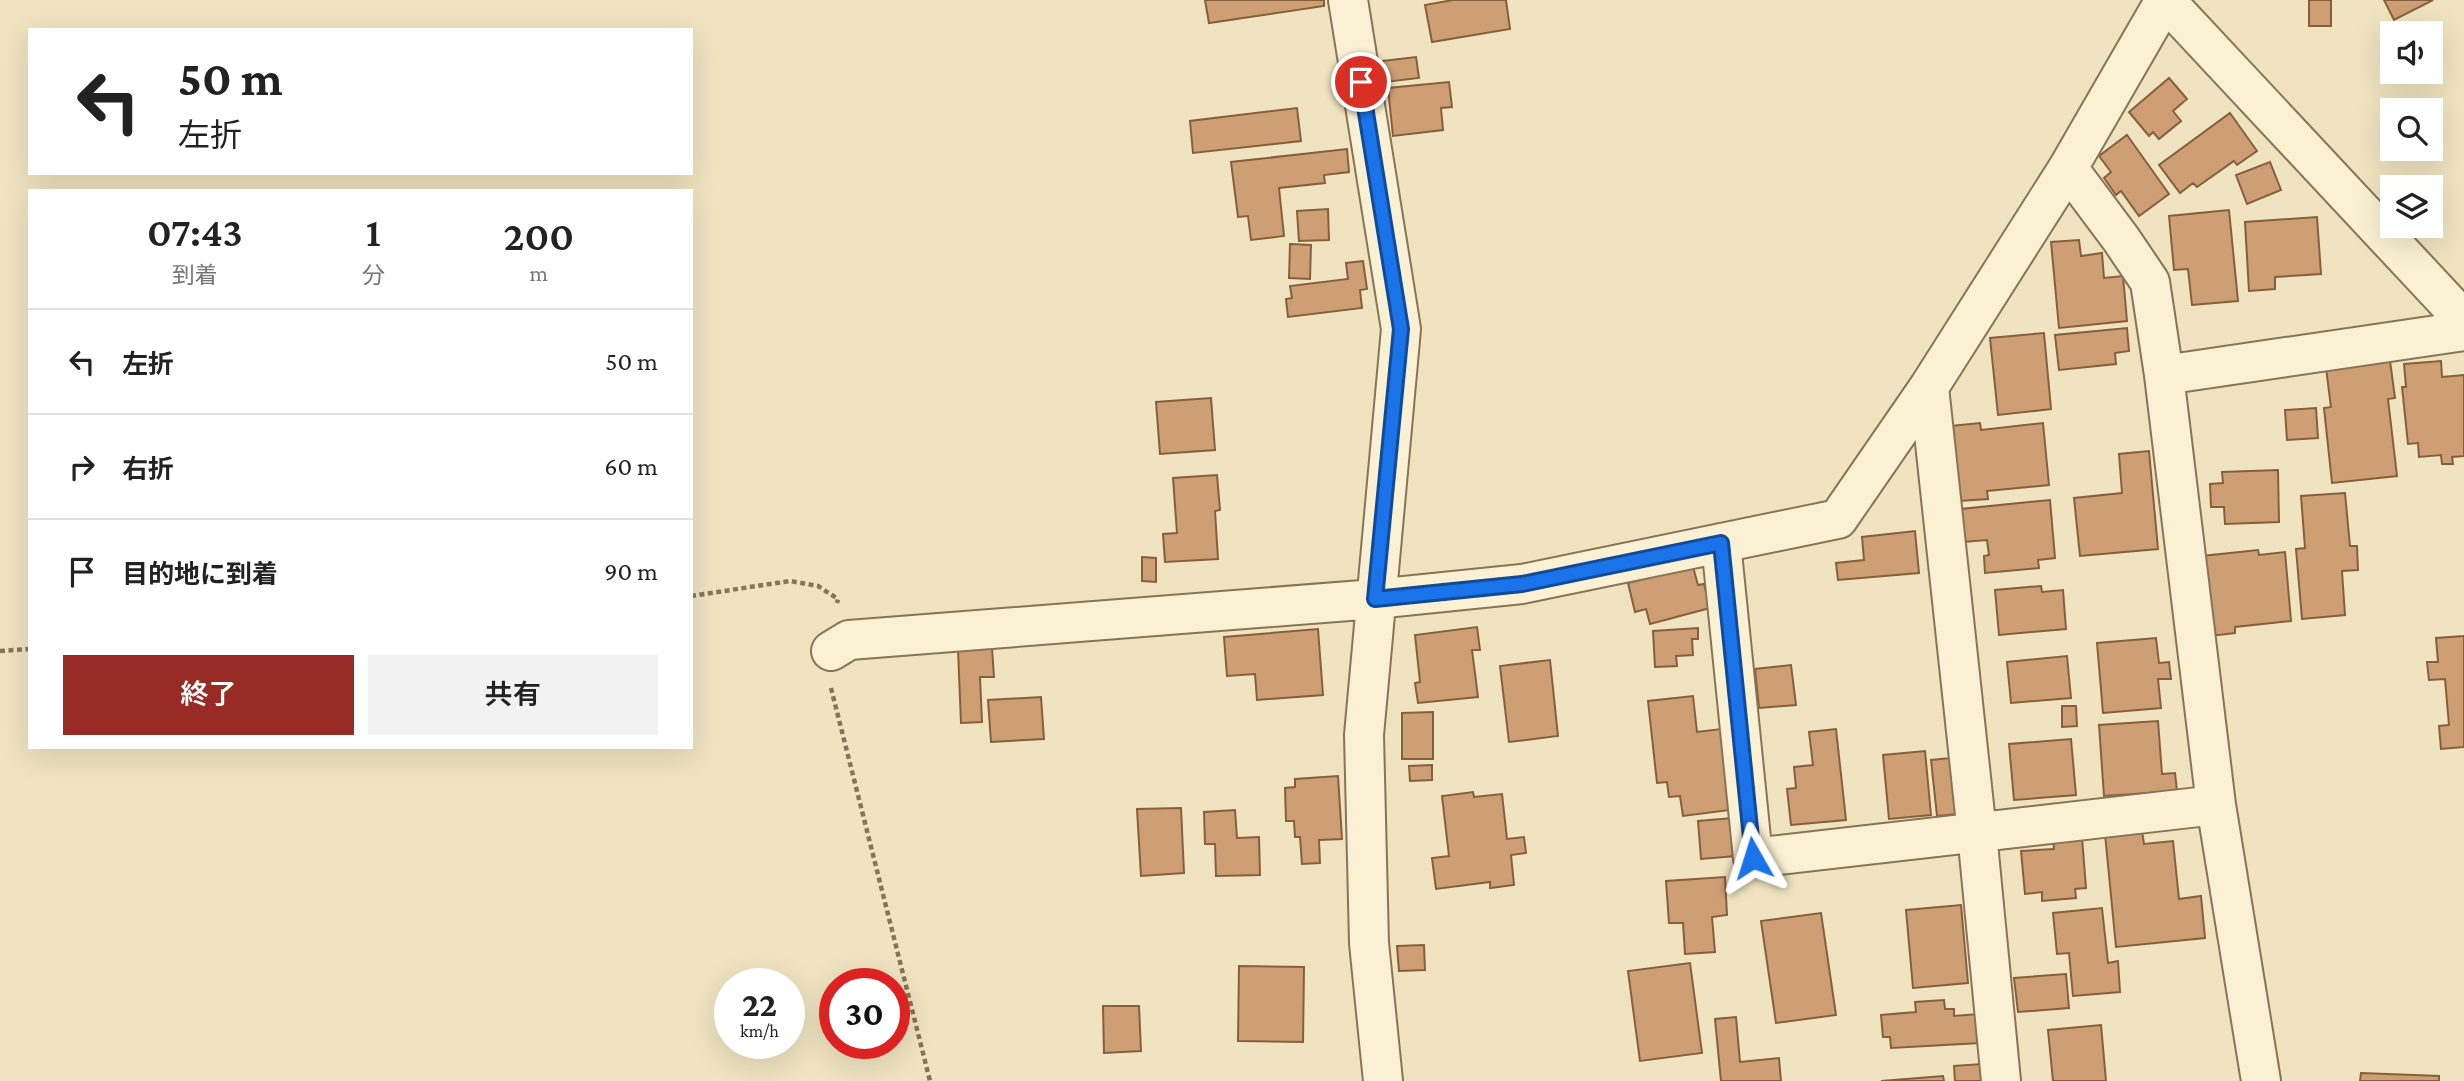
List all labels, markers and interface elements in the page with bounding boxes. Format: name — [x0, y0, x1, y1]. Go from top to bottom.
map controls — [2380, 21, 2443, 238]
button: sound — [2380, 21, 2443, 84]
text: 50 m — [178, 51, 283, 106]
pin — [1331, 52, 1391, 112]
icon: left — [63, 56, 154, 147]
icon: arrive — [1342, 63, 1380, 101]
button: search — [2380, 98, 2443, 161]
text: 左折 — [178, 117, 242, 153]
button: layers — [2380, 175, 2443, 238]
text: 07:43 — [147, 208, 243, 255]
text: 1 — [366, 208, 381, 255]
text: 200 — [504, 212, 574, 259]
text: m — [530, 260, 548, 286]
text: 到着 — [172, 262, 218, 288]
text: 分 — [362, 262, 385, 288]
icon: left — [63, 343, 101, 381]
text: 50 m — [605, 347, 658, 376]
text: 左折 — [122, 350, 174, 379]
icon: right — [63, 448, 101, 486]
text: 60 m — [604, 452, 658, 481]
text: 右折 — [122, 455, 174, 484]
icon: arrive — [63, 553, 101, 591]
text: 90 m — [604, 557, 658, 586]
text: 目的地に到着 — [122, 560, 278, 589]
button: 終了 — [63, 655, 354, 735]
button: 共有 — [368, 655, 658, 735]
position arrow — [1716, 821, 1790, 895]
speed limit sign: 30 — [819, 968, 910, 1059]
text: 22 — [742, 985, 777, 1024]
text: km/h — [740, 1021, 779, 1041]

